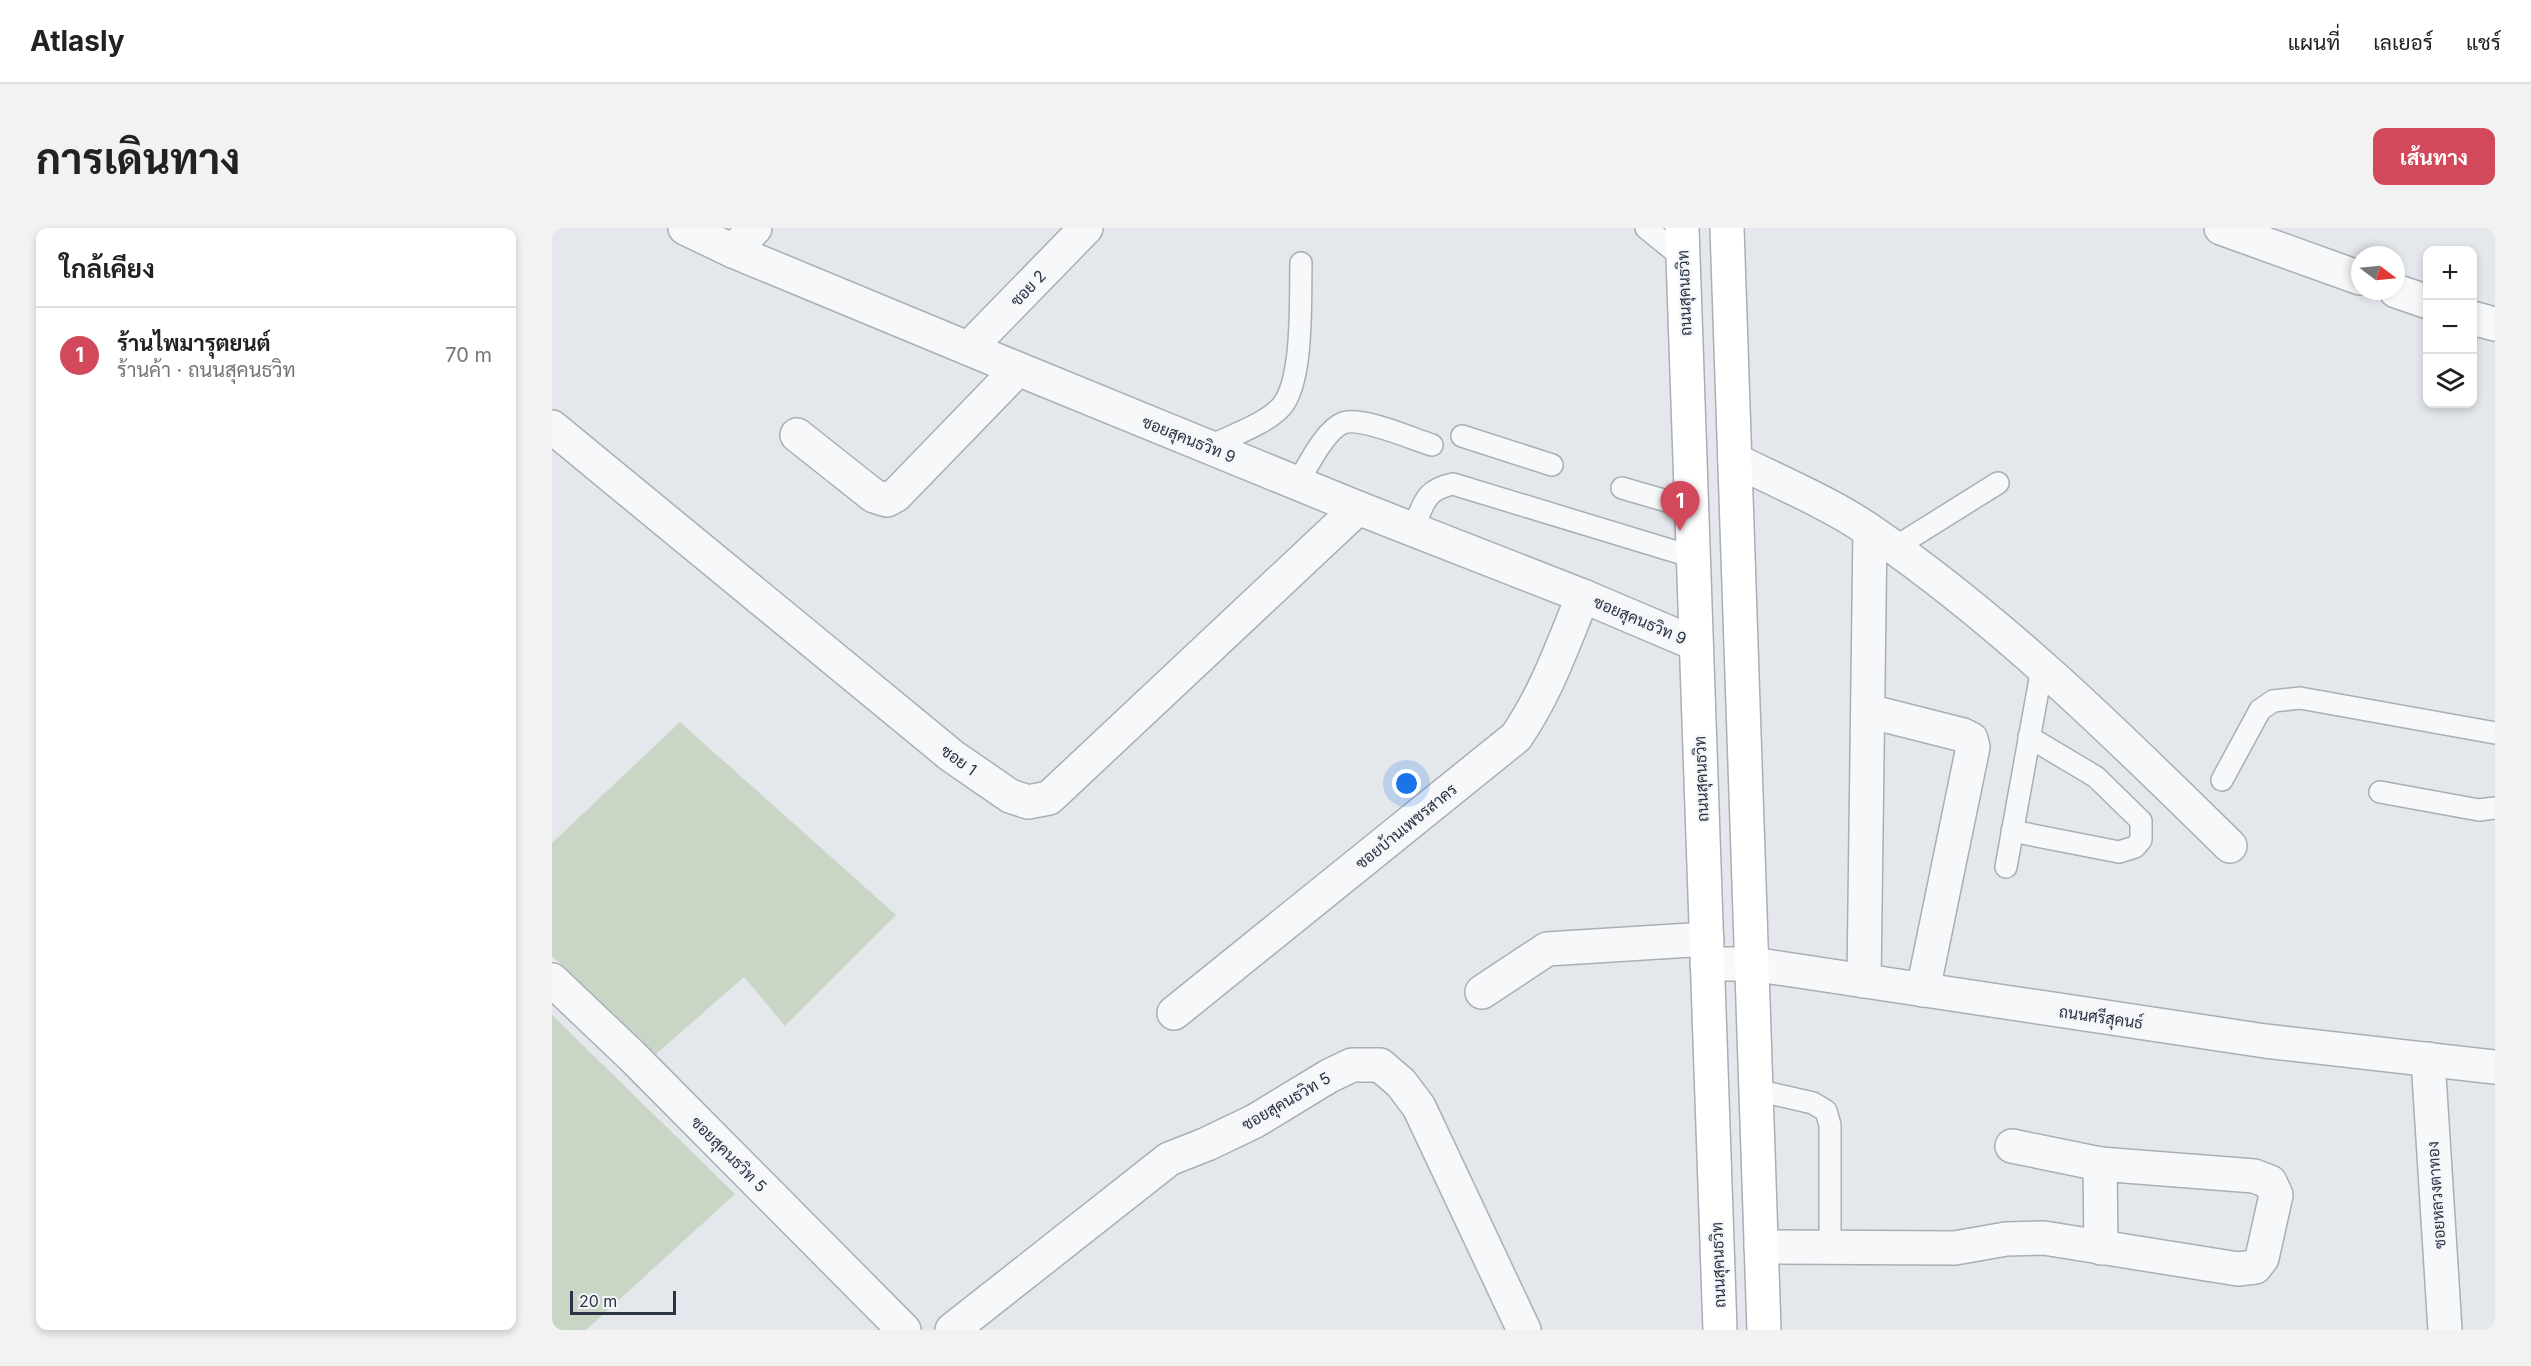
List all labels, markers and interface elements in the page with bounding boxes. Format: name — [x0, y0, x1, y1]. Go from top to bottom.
text: Atlasly — [30, 24, 125, 58]
text: แผนที่ — [2288, 30, 2340, 55]
text: เลเยอร์ — [2373, 30, 2433, 55]
text: แชร์ — [2466, 30, 2501, 55]
button: เส้นทาง — [2373, 128, 2495, 185]
text: การเดินทาง — [36, 133, 240, 184]
north arrow — [2351, 246, 2405, 300]
map controls — [2423, 246, 2477, 408]
button: + — [2423, 246, 2477, 300]
street label: ถนนสุคนธวิท — [1673, 250, 1697, 336]
text: ใกล้เคียง — [60, 253, 155, 284]
street label: ซอย 2 — [1006, 266, 1050, 310]
button: − — [2423, 300, 2477, 354]
text: ร้านไพมารุตยนต์ — [117, 330, 271, 356]
text: 1 — [75, 343, 84, 367]
text: 70 m — [445, 343, 492, 367]
button: layers — [2423, 354, 2477, 408]
text: ร้านค้า · ถนนสุคนธวิท — [117, 358, 296, 382]
street label: ซอยสุคนธวิท 9 — [1138, 411, 1239, 469]
pin: 1 — [1660, 482, 1700, 531]
street label: ซอยสุคนธวิท 9 — [1590, 591, 1690, 650]
street label: ถนนสุคนธวิท — [1690, 736, 1714, 822]
street label: ซอย 1 — [937, 740, 981, 780]
your location — [1392, 769, 1421, 798]
street label: ซอยบ้านเพชรสาคร — [1351, 779, 1461, 873]
street label: ถนนศรีสุคนธ์ — [2057, 999, 2145, 1035]
street label: ซอยสุคนธวิท 5 — [1238, 1068, 1335, 1136]
street label: ซอยสุคนธวิท 5 — [685, 1112, 771, 1198]
street label: ซอยหลวงตาทอง — [2422, 1140, 2450, 1250]
street label: ถนนสุคนธวิท — [1707, 1222, 1731, 1308]
scale bar — [570, 1288, 676, 1316]
text: 20 m — [579, 1291, 617, 1311]

